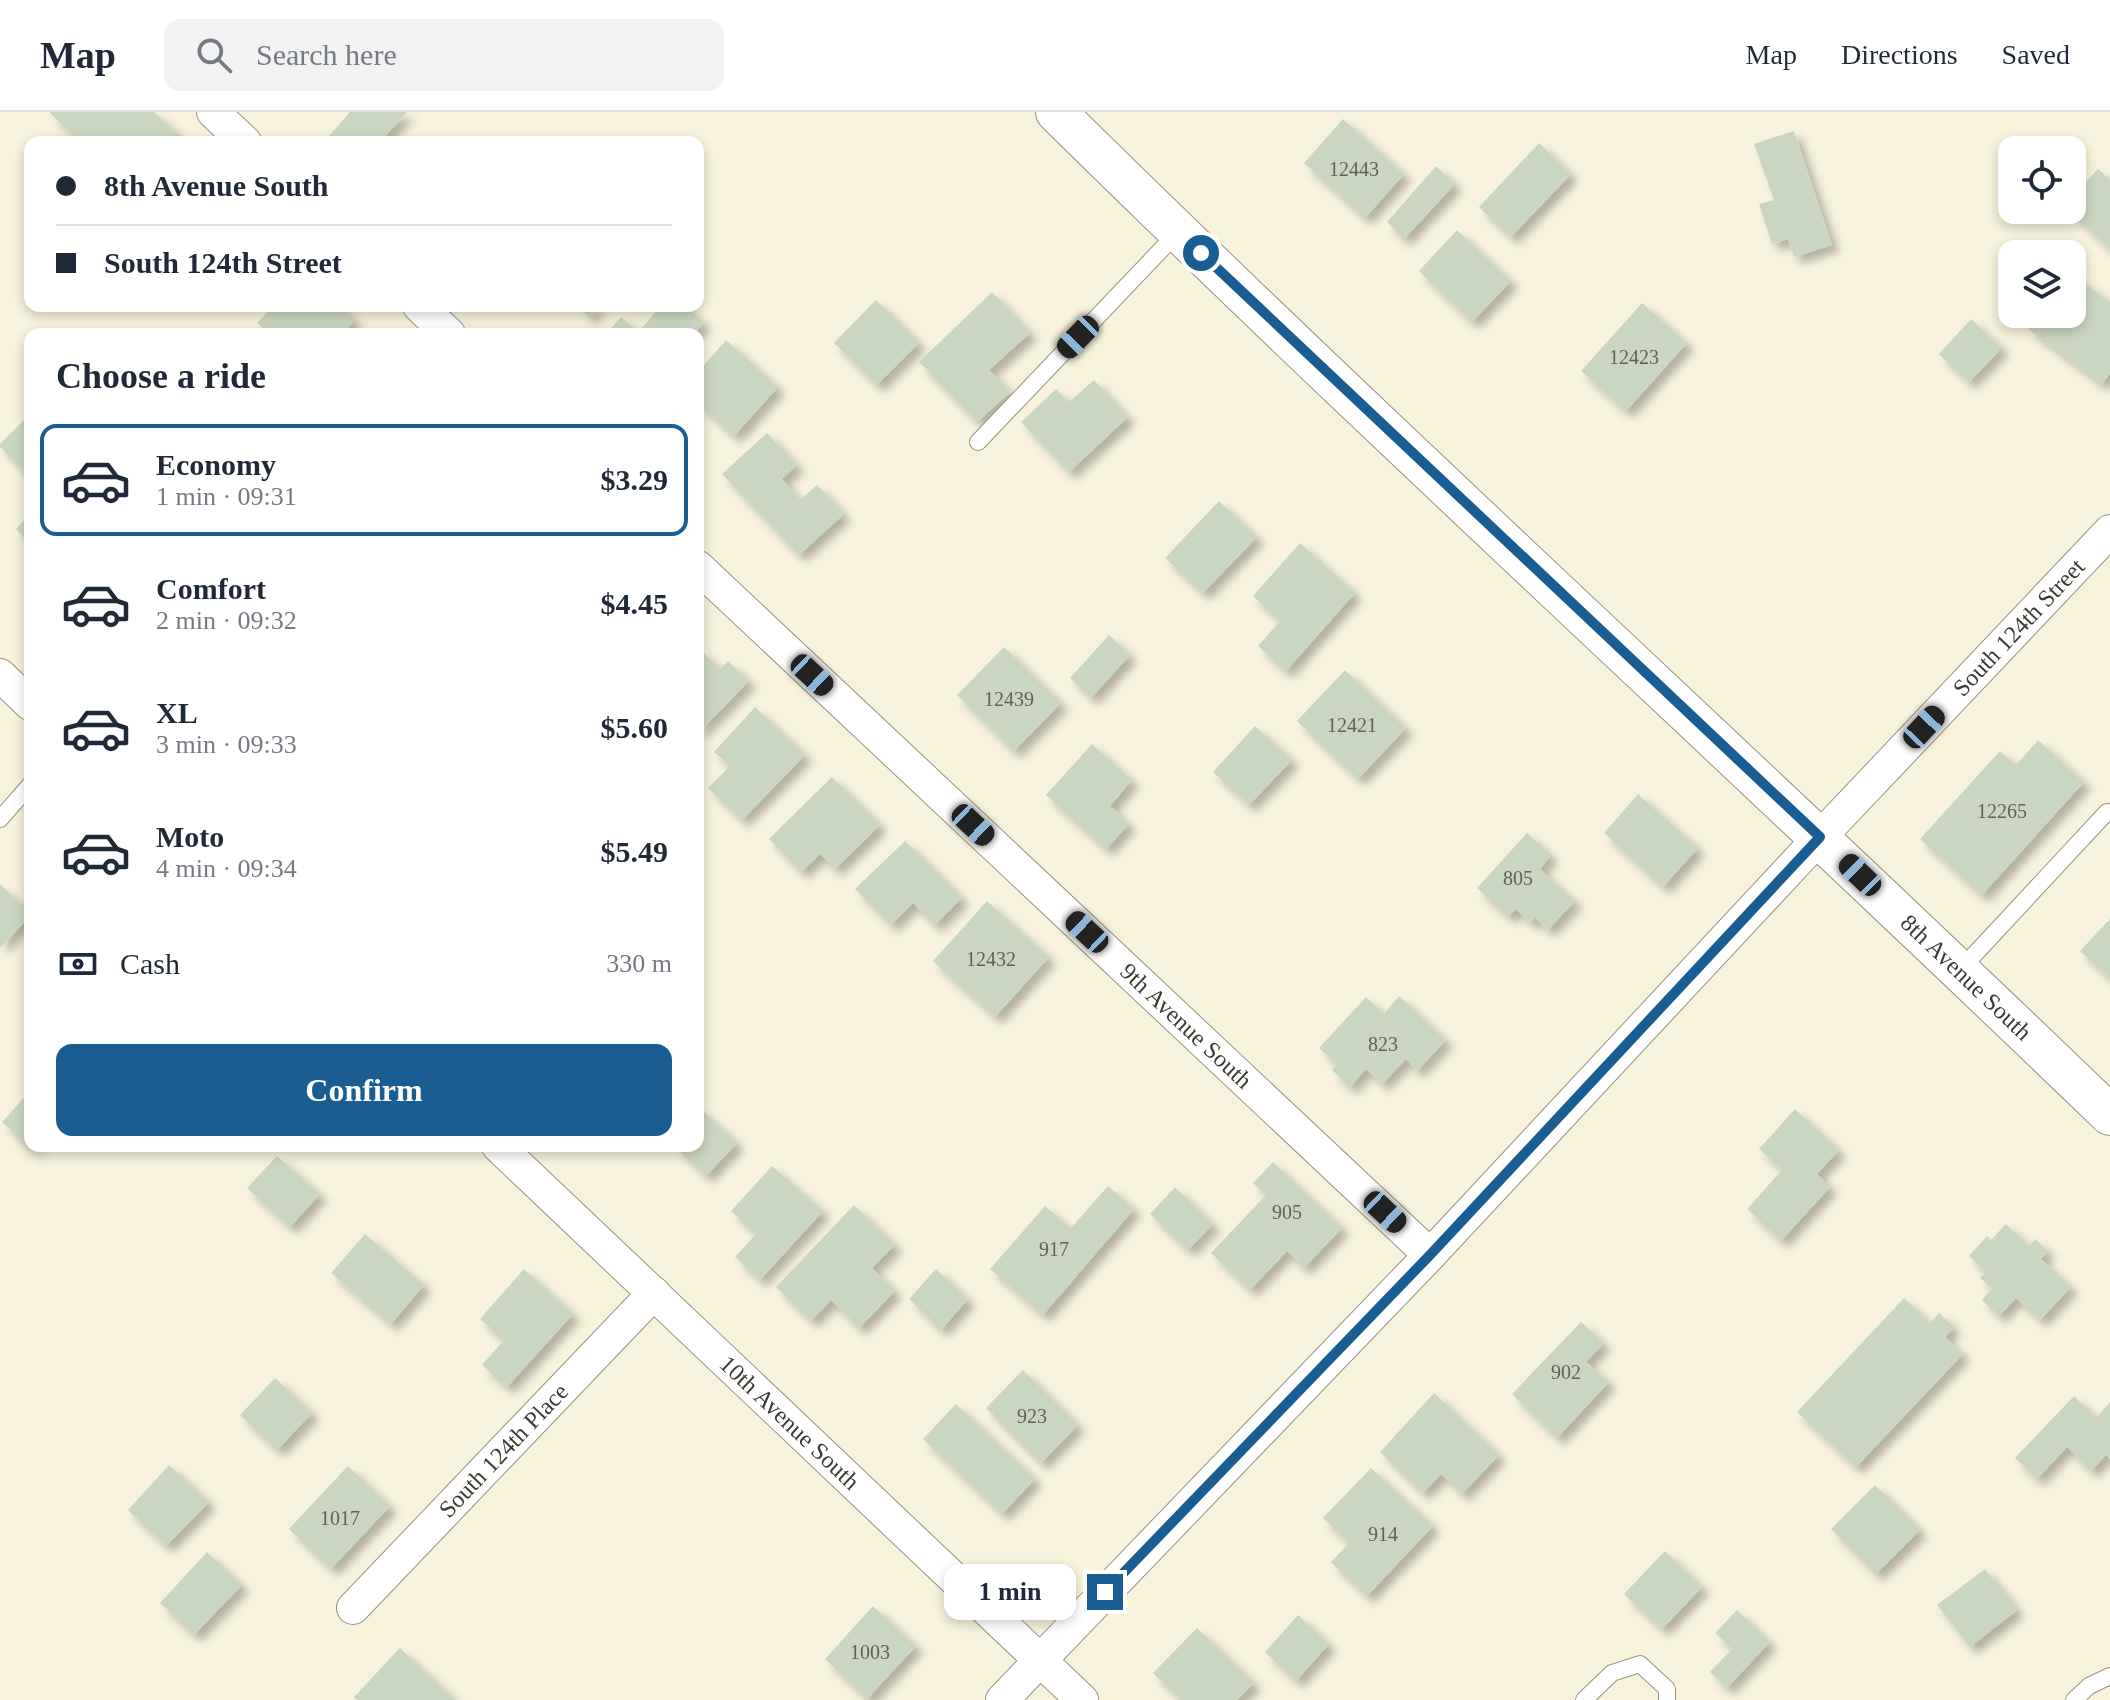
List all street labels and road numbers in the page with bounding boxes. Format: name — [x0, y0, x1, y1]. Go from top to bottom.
street label: South 124th Street — [1948, 553, 2090, 701]
street label: 8th Avenue South — [1896, 909, 2037, 1045]
street label: 9th Avenue South — [1115, 958, 1257, 1094]
street label: 10th Avenue South — [715, 1351, 865, 1495]
street label: South 124th Place — [434, 1378, 573, 1523]

